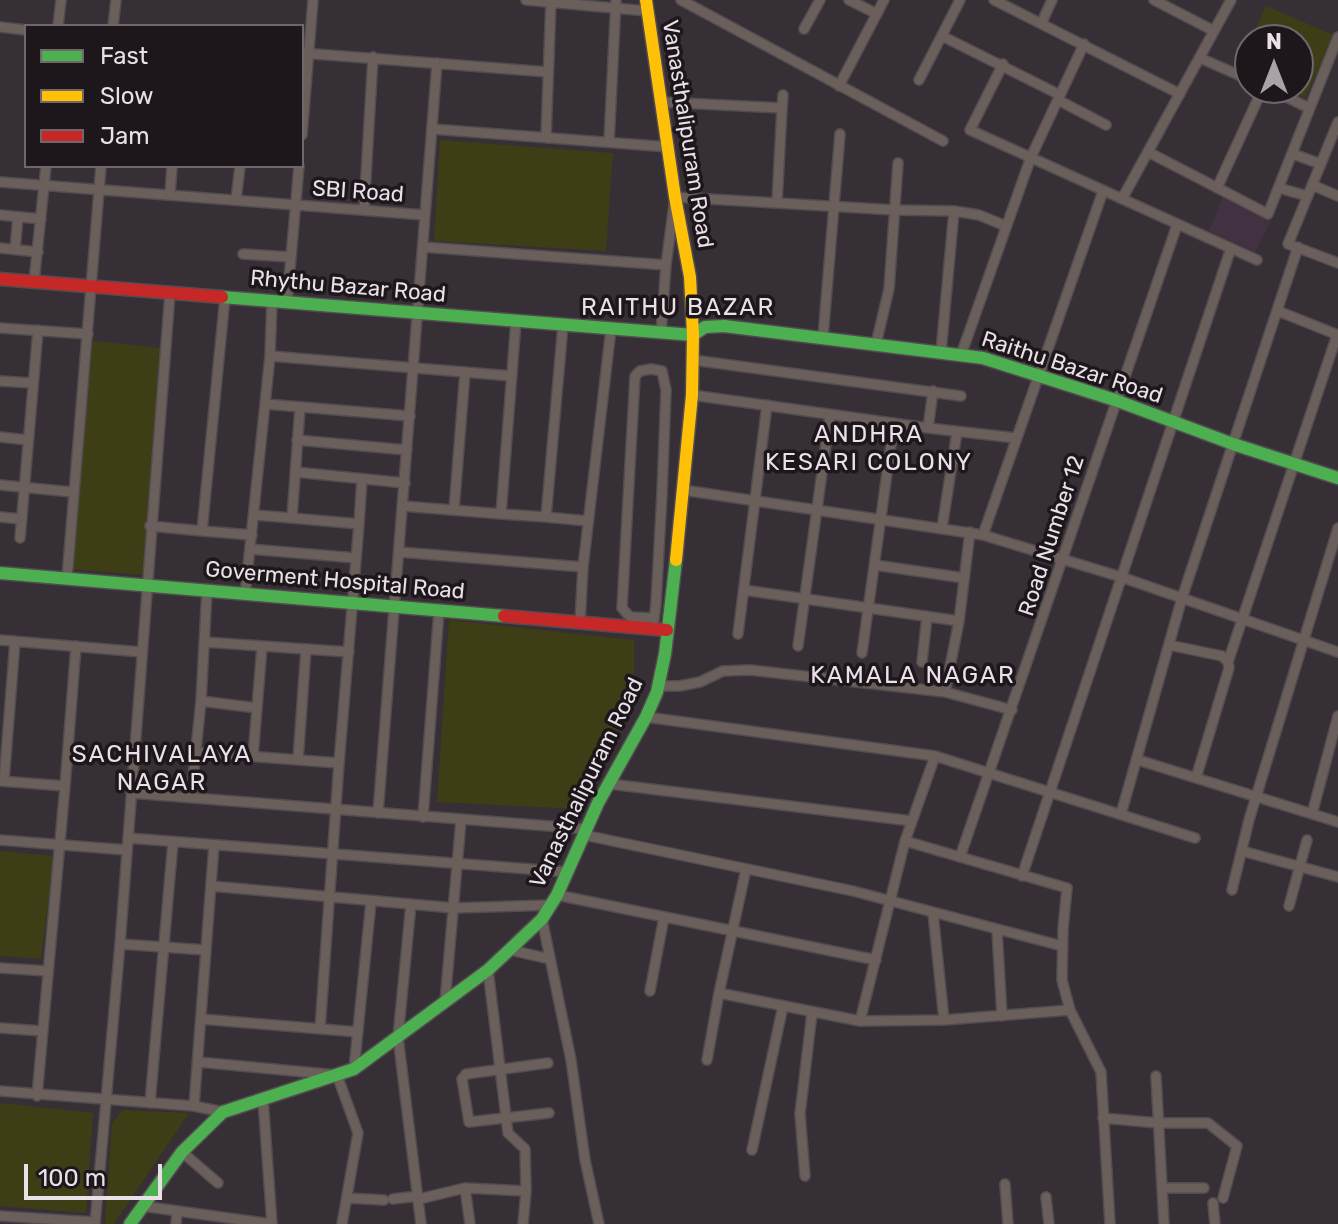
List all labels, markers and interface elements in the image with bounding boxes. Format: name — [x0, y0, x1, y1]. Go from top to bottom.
street label: Vanasthalipuram Road — [656, 18, 718, 250]
legend — [24, 24, 304, 168]
north arrow — [1234, 24, 1314, 104]
text: N — [1266, 28, 1282, 55]
text: Fast — [100, 42, 148, 70]
text: Slow — [100, 82, 153, 110]
text: Jam — [100, 122, 150, 150]
street label: SBI Road — [311, 176, 405, 208]
street label: Rhythu Bazar Road — [249, 265, 447, 309]
district label: RAITHU BAZAR — [581, 294, 775, 322]
street label: Raithu Bazar Road — [978, 326, 1166, 410]
district label: ANDHRA KESARI COLONY — [765, 421, 973, 477]
street label: Road Number 12 — [1014, 452, 1090, 620]
street label: Goverment Hospital Road — [204, 557, 466, 605]
district label: KAMALA NAGAR — [810, 662, 1016, 690]
street label: Vanasthalipuram Road — [525, 674, 649, 892]
district label: SACHIVALAYA NAGAR — [72, 741, 252, 797]
scale bar — [28, 1148, 166, 1198]
text: 100 m — [38, 1164, 106, 1192]

